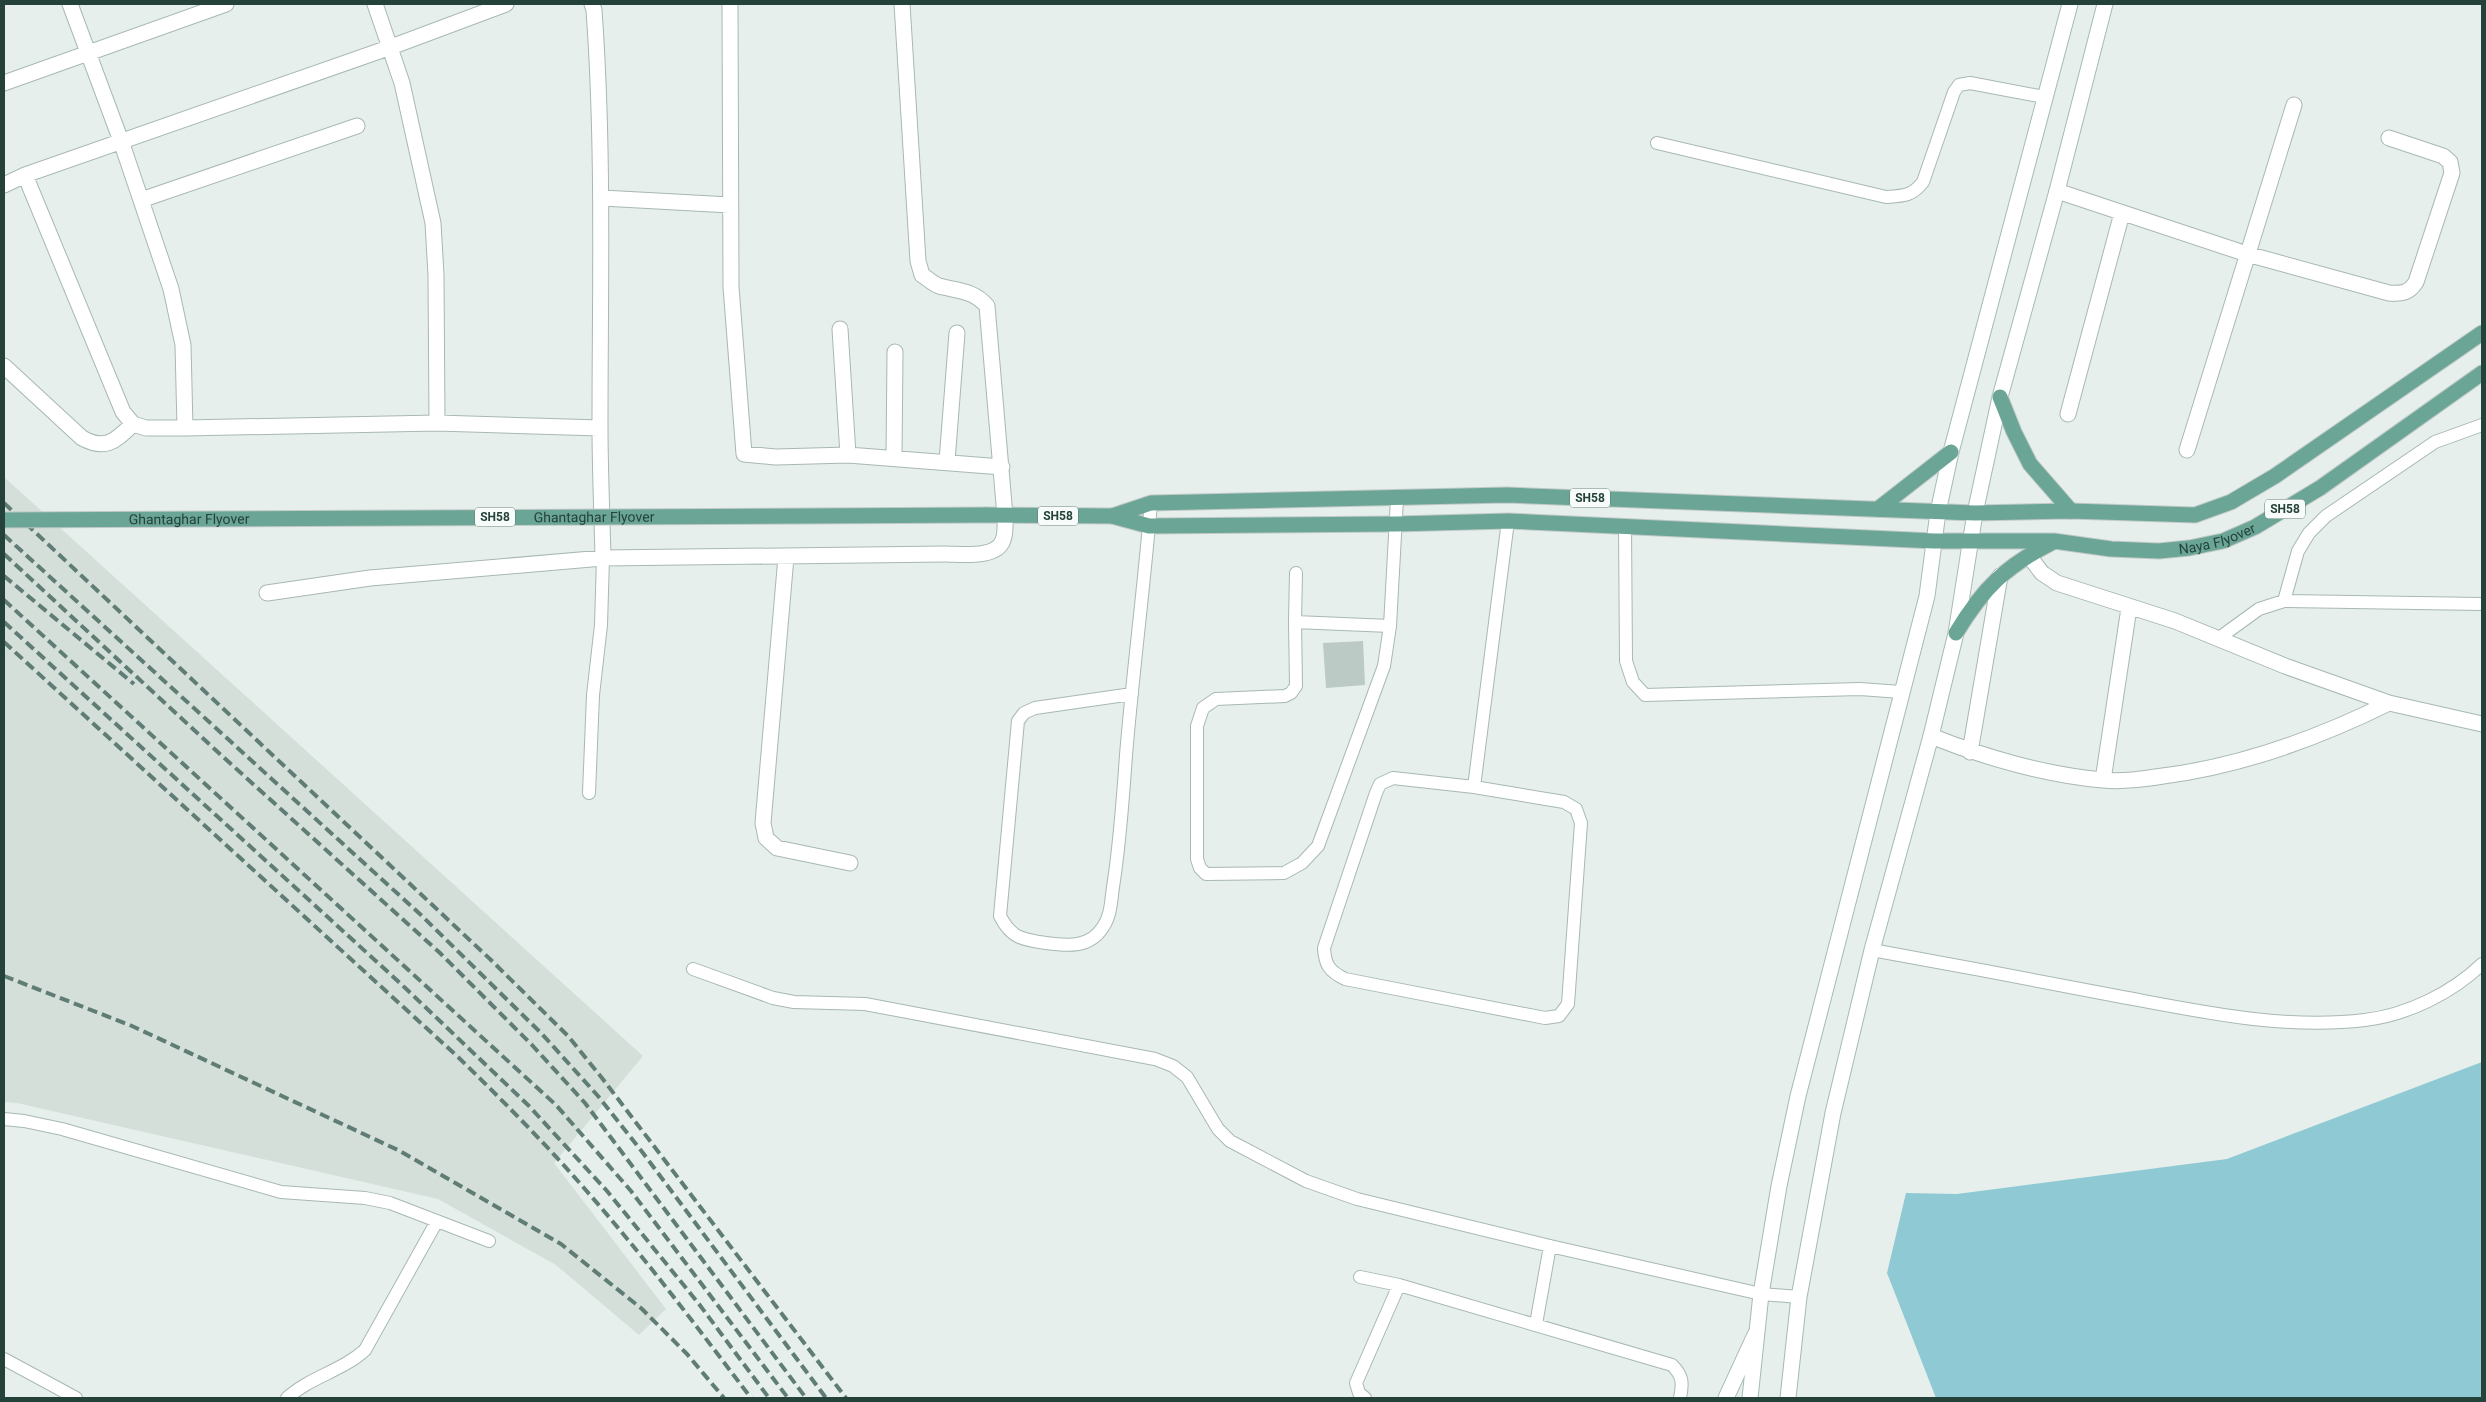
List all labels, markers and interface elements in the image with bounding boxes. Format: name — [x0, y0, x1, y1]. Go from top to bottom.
road number: SH58 — [1570, 488, 1610, 508]
road number: SH58 — [2265, 499, 2305, 518]
road number: SH58 — [1038, 506, 1078, 526]
road number: SH58 — [475, 508, 515, 526]
street label: Ghantaghar Flyover — [534, 509, 655, 525]
street label: Ghantaghar Flyover — [129, 511, 250, 527]
street label: Naya Flyover — [2178, 520, 2258, 557]

